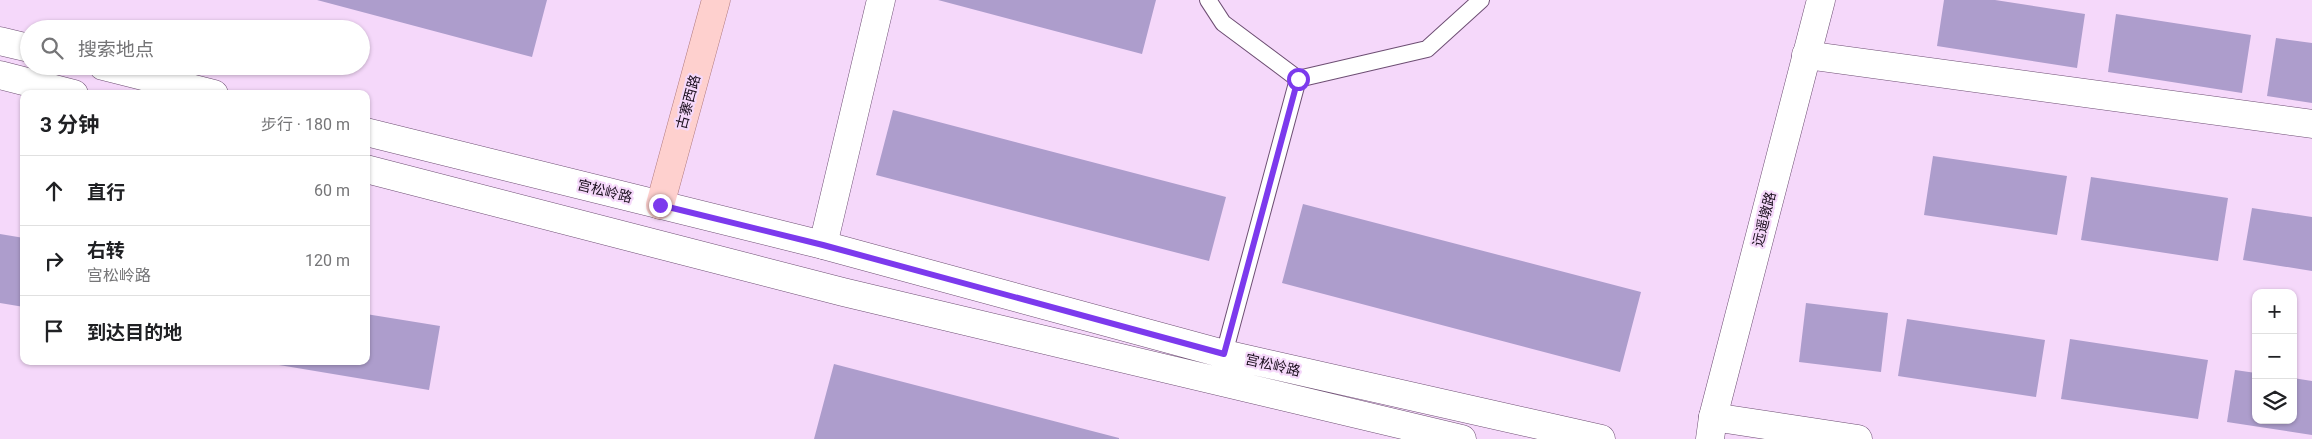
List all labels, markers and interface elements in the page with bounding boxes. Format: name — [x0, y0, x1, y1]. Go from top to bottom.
search box — [20, 20, 370, 75]
icon: search — [38, 34, 66, 62]
text: 搜索地点 — [78, 38, 154, 61]
route start — [1287, 68, 1310, 91]
street label: 古寨西路 — [673, 73, 703, 131]
text: 3 分钟 — [40, 113, 99, 137]
text: 步行 · 180 m — [261, 115, 350, 134]
street label: 宫松岭路 — [576, 176, 634, 206]
icon: ahead — [40, 177, 68, 205]
text: 直行 — [87, 181, 125, 204]
text: 60 m — [314, 181, 350, 200]
street label: 远遥墩路 — [1749, 190, 1779, 248]
route end — [649, 194, 672, 217]
text: 右转 — [87, 239, 125, 262]
icon: right — [40, 247, 68, 275]
text: 120 m — [305, 251, 350, 270]
text: 宫松岭路 — [87, 266, 151, 285]
map controls — [2252, 289, 2297, 424]
button: + — [2252, 289, 2297, 334]
icon: arrive — [40, 317, 68, 345]
text: 到达目的地 — [87, 321, 182, 344]
button: − — [2252, 334, 2297, 379]
street label: 宫松岭路 — [1244, 351, 1302, 379]
button: layers — [2252, 379, 2297, 424]

